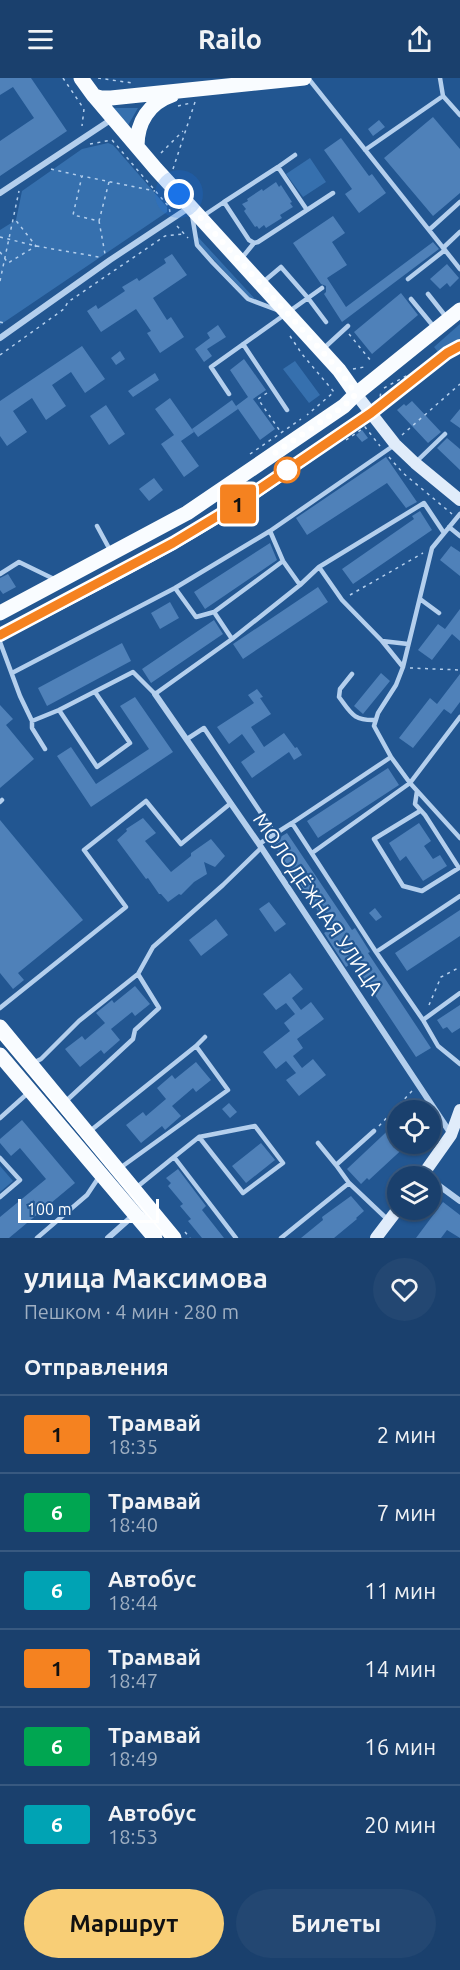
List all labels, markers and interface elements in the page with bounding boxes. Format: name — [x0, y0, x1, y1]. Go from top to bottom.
icon: menu — [24, 23, 57, 56]
icon: share — [403, 23, 436, 56]
text: Railo — [198, 24, 262, 54]
your location — [164, 179, 194, 209]
unlabelled marker — [274, 457, 300, 483]
line badge: 1 — [218, 484, 258, 524]
text: 1 — [232, 492, 244, 516]
street label: МОЛОДЁЖНАЯ УЛИЦА — [249, 808, 388, 999]
map controls — [387, 1100, 441, 1220]
button: locate — [387, 1100, 441, 1154]
button: layers — [387, 1166, 441, 1220]
scale bar — [18, 1196, 159, 1224]
text: 100 m — [27, 1200, 72, 1218]
button: heart — [373, 1258, 436, 1321]
text: улица Максимова — [24, 1262, 268, 1293]
text: Пешком · 4 мин · 280 m — [24, 1300, 239, 1323]
text: Отправления — [24, 1354, 169, 1379]
text: Трамвай — [108, 1410, 201, 1435]
text: 1 — [51, 1422, 63, 1446]
text: 2 мин — [377, 1422, 436, 1447]
text: 18:35 — [108, 1435, 158, 1458]
text: Трамвай — [108, 1488, 201, 1513]
text: 6 — [51, 1500, 63, 1524]
text: 7 мин — [377, 1500, 436, 1525]
text: 18:40 — [108, 1513, 158, 1536]
text: Автобус — [108, 1566, 196, 1591]
text: 6 — [51, 1578, 63, 1602]
text: 11 мин — [364, 1578, 436, 1603]
text: 18:44 — [108, 1591, 158, 1614]
text: Трамвай — [108, 1644, 201, 1669]
text: 1 — [51, 1656, 63, 1680]
text: 14 мин — [364, 1656, 436, 1681]
text: 18:47 — [108, 1669, 158, 1692]
text: Трамвай — [108, 1722, 201, 1747]
text: 6 — [51, 1734, 63, 1758]
text: 16 мин — [364, 1734, 436, 1759]
text: 18:49 — [108, 1747, 158, 1770]
text: Автобус — [108, 1800, 196, 1825]
text: 6 — [51, 1812, 63, 1836]
text: 20 мин — [364, 1812, 436, 1837]
text: 18:53 — [108, 1825, 158, 1848]
button: Маршрут — [24, 1889, 224, 1958]
button: Билеты — [236, 1889, 436, 1958]

